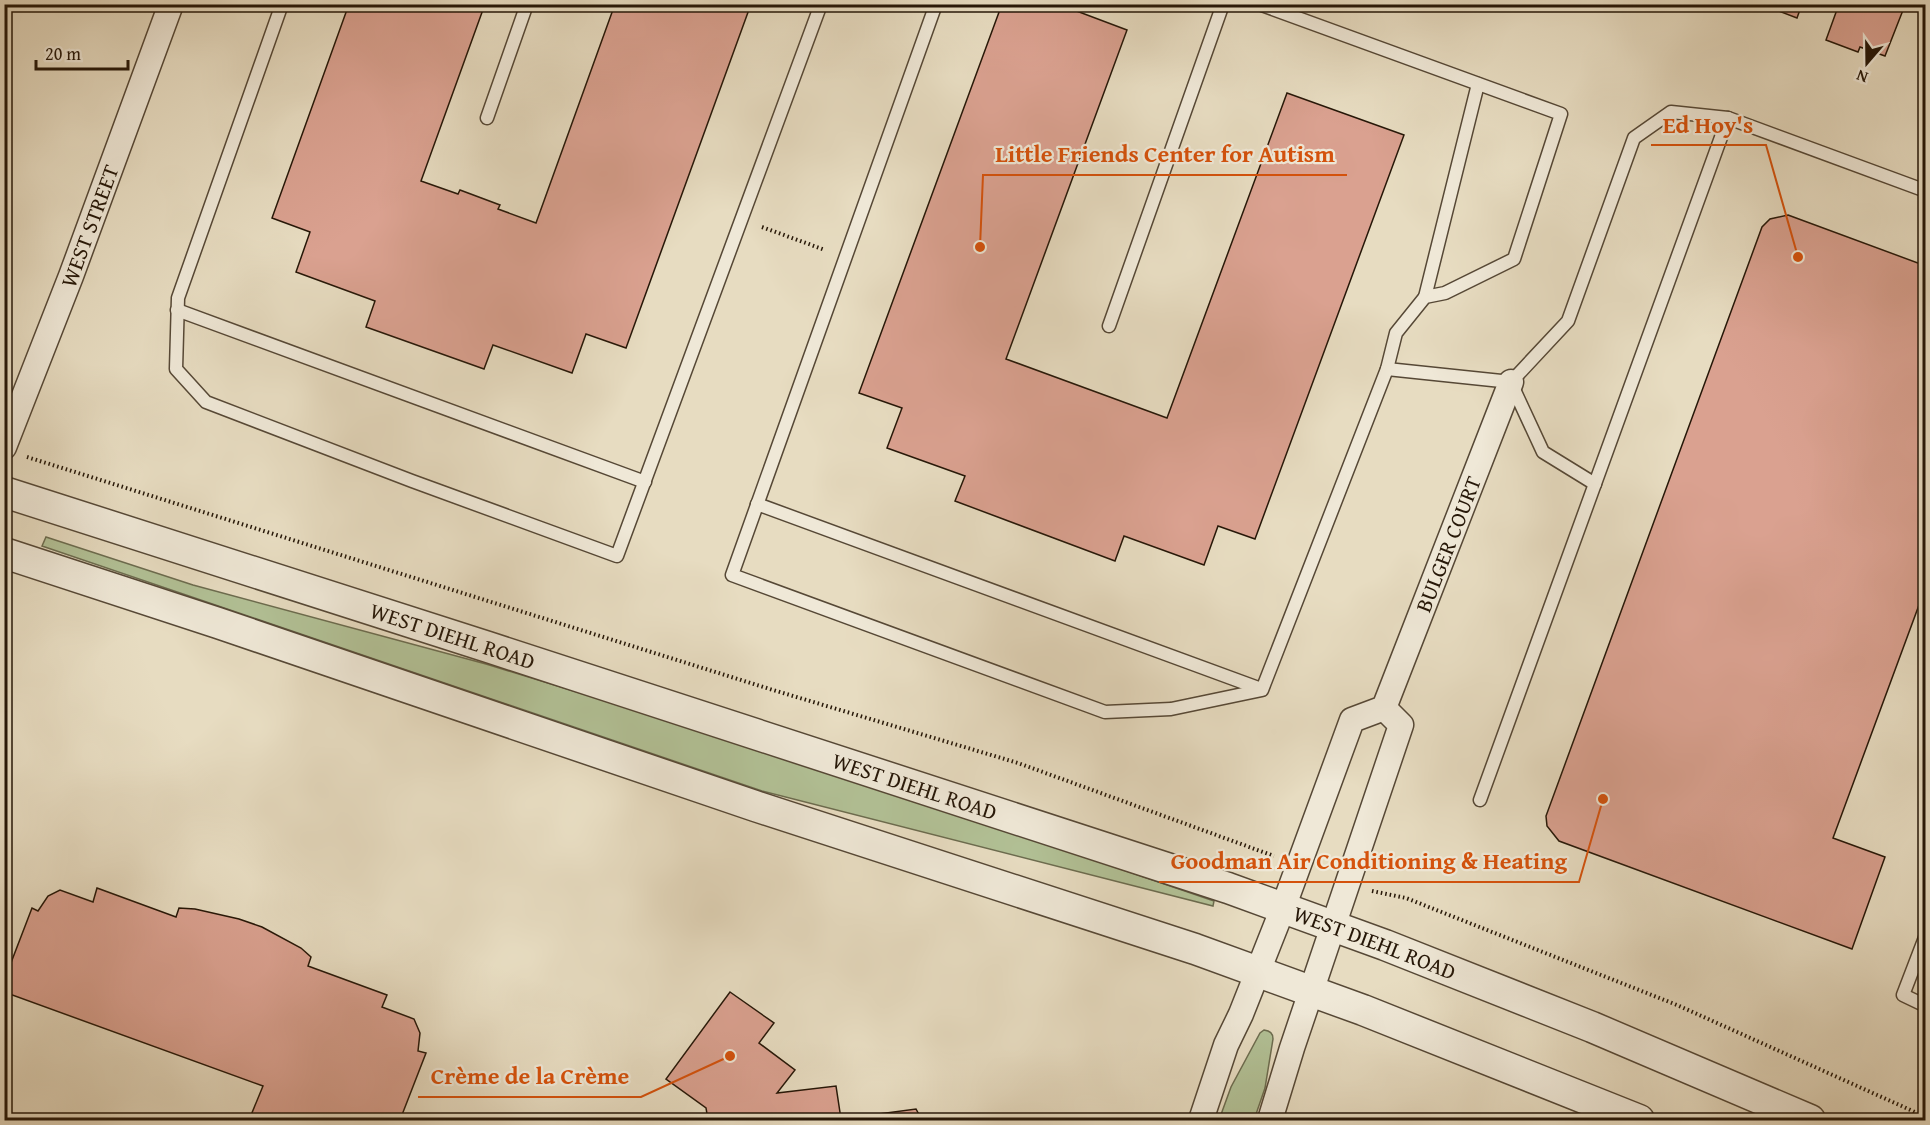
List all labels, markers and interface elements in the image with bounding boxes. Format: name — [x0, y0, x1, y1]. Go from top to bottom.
scale bar — [36, 33, 128, 71]
north arrow — [1837, 33, 1897, 93]
text: 20 m — [45, 40, 81, 67]
text: N — [1852, 64, 1871, 90]
callout: Ed Hoy's — [1651, 103, 1766, 145]
text: Ed Hoy's — [1663, 107, 1753, 142]
callout: Little Friends Center for Autism — [983, 133, 1347, 175]
text: Little Friends Center for Autism — [995, 136, 1335, 171]
street label: WEST STREET — [52, 160, 127, 292]
street label: BULGER COURT — [1407, 471, 1489, 617]
street label: WEST DIEHL ROAD — [366, 594, 539, 677]
street label: WEST DIEHL ROAD — [828, 744, 1001, 828]
callout: Goodman Air Conditioning & Heating — [1159, 840, 1579, 882]
text: Goodman Air Conditioning & Heating — [1171, 843, 1567, 878]
street label: WEST DIEHL ROAD — [1289, 897, 1461, 988]
callout: Crème de la Crème — [418, 1055, 641, 1097]
text: Crème de la Crème — [431, 1058, 630, 1093]

